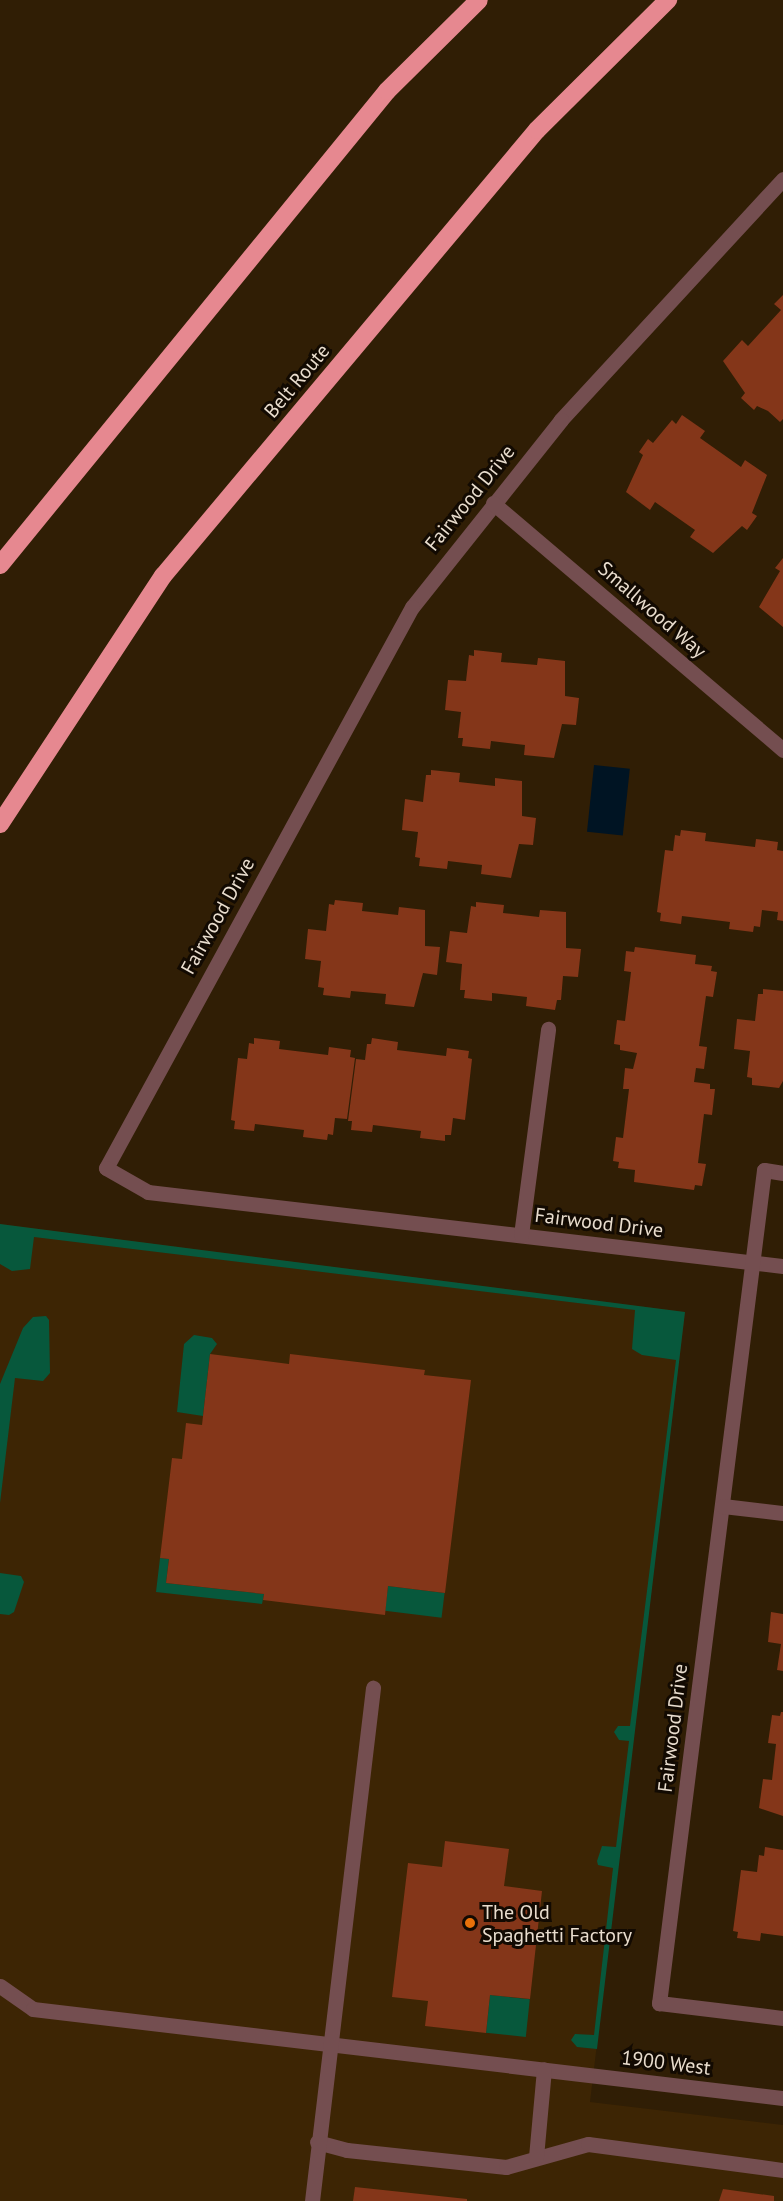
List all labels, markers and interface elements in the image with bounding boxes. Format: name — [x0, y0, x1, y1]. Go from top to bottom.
street label: Belt Route — [259, 339, 335, 423]
street label: Fairwood Drive — [420, 440, 520, 556]
street label: Smallwood Way — [593, 557, 711, 663]
street label: Fairwood Drive — [176, 854, 260, 978]
street label: Fairwood Drive — [533, 1203, 665, 1243]
street label: Fairwood Drive — [653, 1662, 693, 1794]
place label: The Old Spaghetti Factory — [482, 1900, 632, 1947]
marker: The Old Spaghetti Factory — [463, 1916, 477, 1930]
street label: 1900 West — [620, 2046, 712, 2080]

